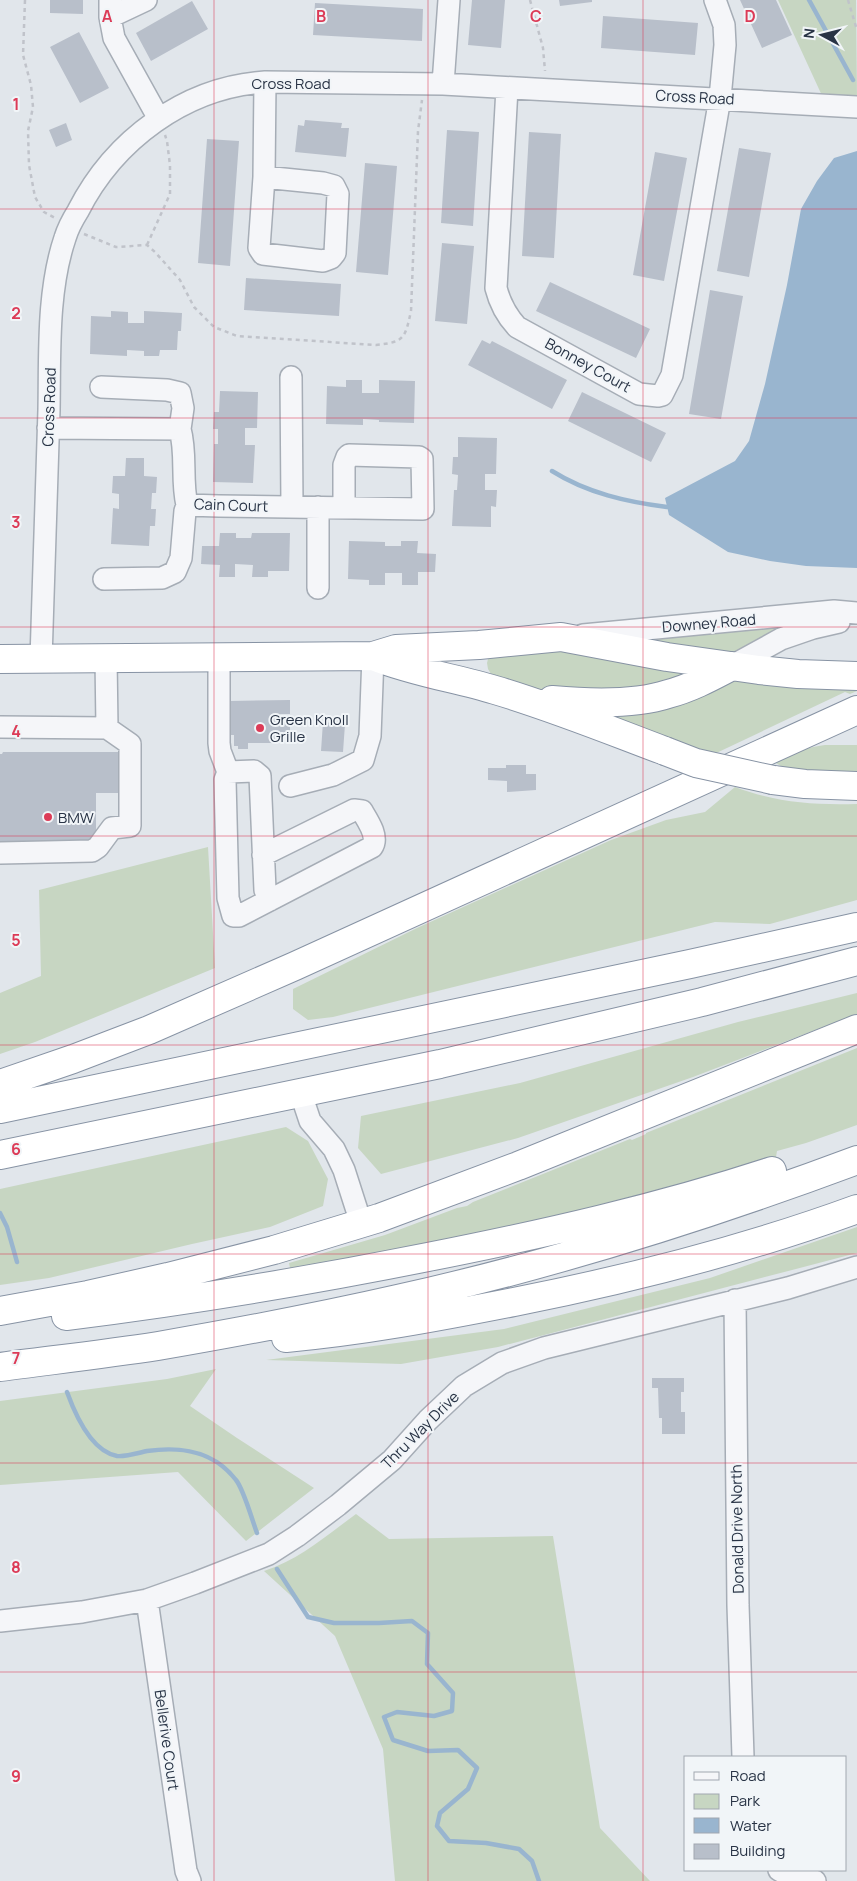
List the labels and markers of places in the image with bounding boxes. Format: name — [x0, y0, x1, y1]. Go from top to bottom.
place label: Green Knoll Grille — [270, 709, 349, 747]
marker: Green Knoll Grille — [254, 722, 266, 734]
place label: BMW — [58, 807, 94, 828]
marker: BMW — [42, 811, 54, 823]

